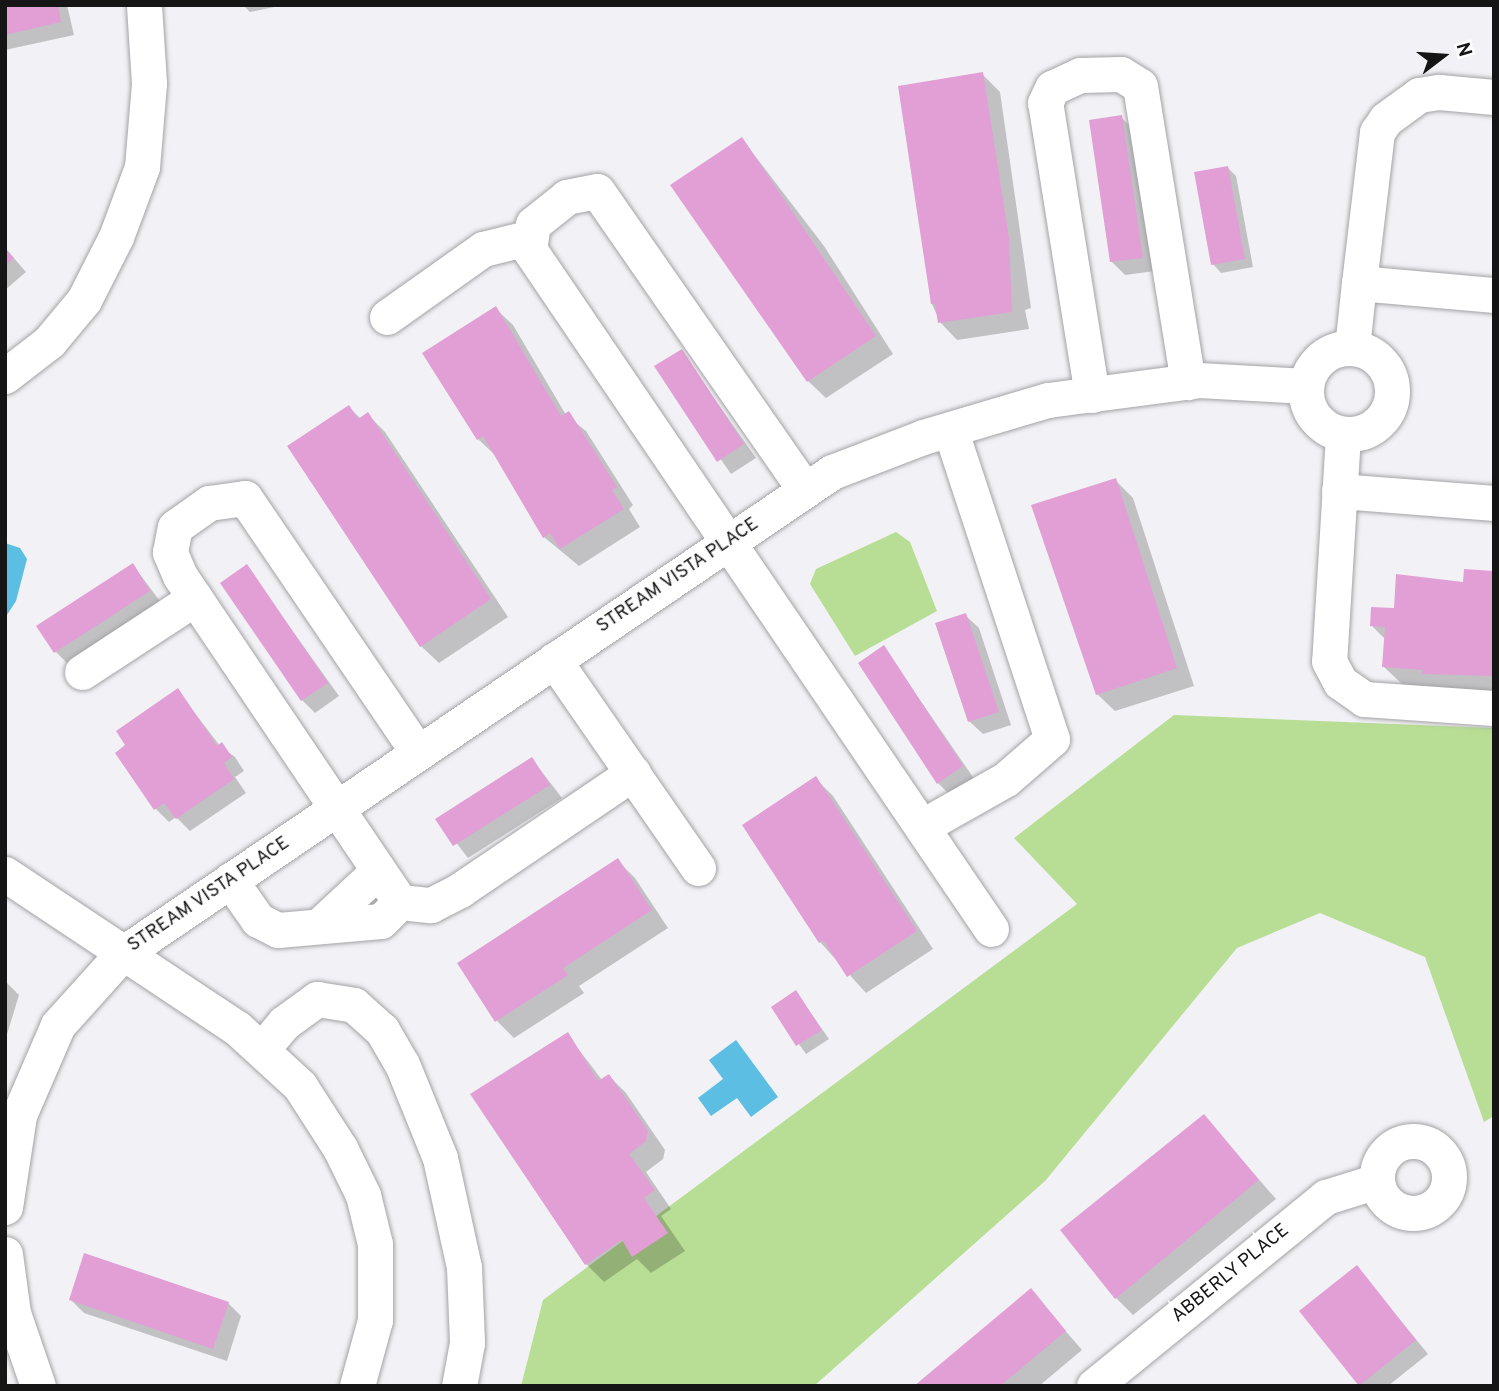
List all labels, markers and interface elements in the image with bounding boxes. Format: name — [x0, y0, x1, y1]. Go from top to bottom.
north arrow — [1408, 21, 1478, 91]
text: N — [1450, 40, 1477, 60]
street label: STREAM VISTA PLACE — [592, 513, 764, 639]
street label: STREAM VISTA PLACE — [123, 832, 295, 958]
street label: ABBERLY PLACE — [1167, 1219, 1295, 1329]

